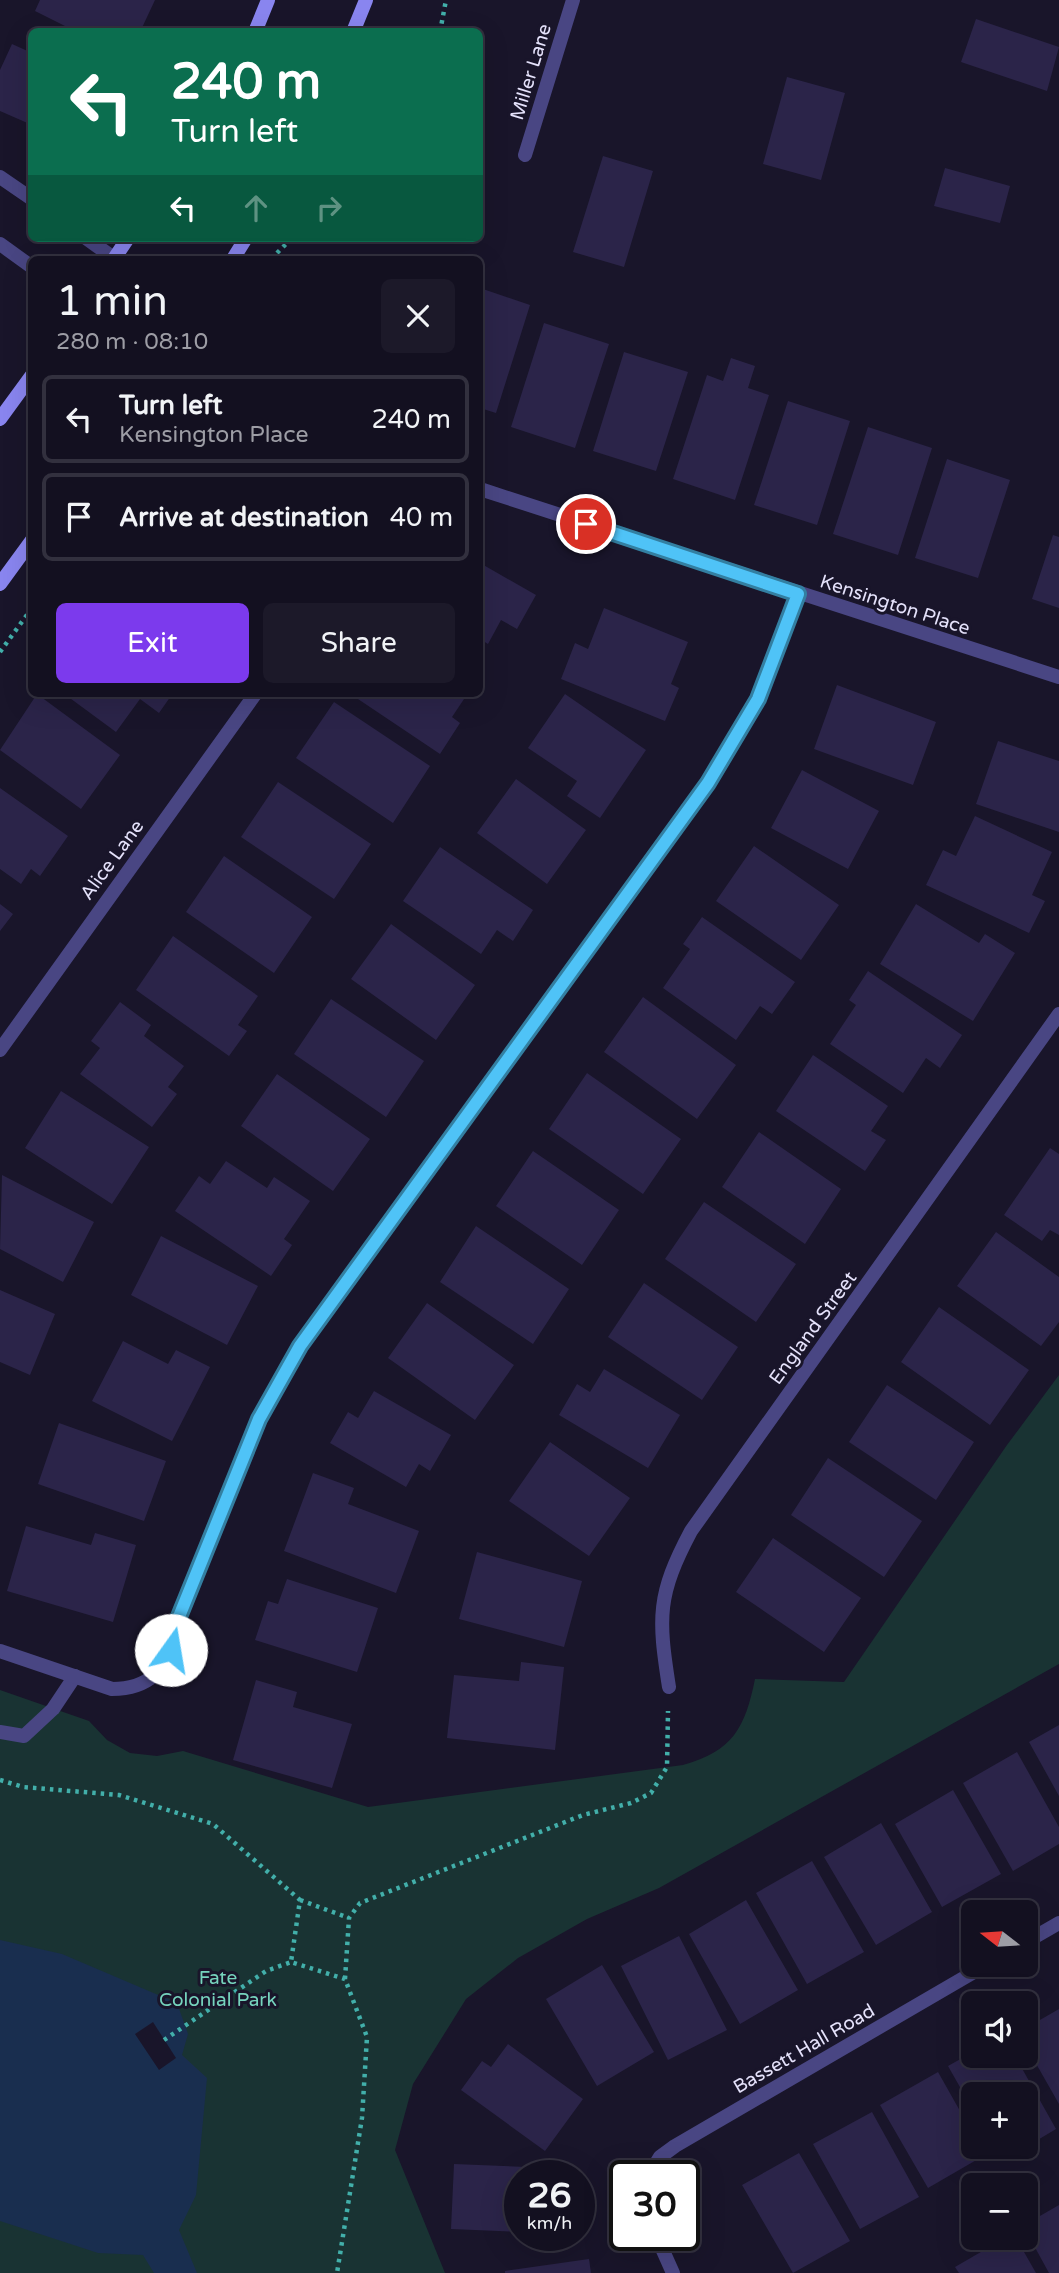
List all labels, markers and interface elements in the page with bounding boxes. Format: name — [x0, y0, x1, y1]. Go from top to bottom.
street label: Miller Lane — [506, 21, 556, 123]
text: 240 m — [171, 53, 321, 112]
icon: left — [56, 56, 147, 147]
text: Turn left — [171, 113, 298, 151]
icon: left — [164, 189, 202, 227]
icon: ahead — [237, 189, 275, 227]
icon: right — [310, 189, 348, 227]
text: 1 min — [56, 276, 168, 327]
button: close — [381, 279, 455, 353]
text: 280 m · 08:10 — [56, 328, 208, 356]
text: Turn left — [119, 390, 222, 421]
icon: left — [60, 400, 98, 438]
text: 240 m — [371, 404, 451, 435]
text: Kensington Place — [119, 421, 308, 449]
pin — [556, 494, 616, 554]
icon: arrive — [60, 498, 98, 536]
text: Arrive at destination — [119, 502, 369, 533]
text: 40 m — [390, 502, 453, 533]
icon: arrive — [567, 505, 605, 543]
street label: Kensington Place — [817, 570, 973, 640]
button: Exit — [56, 603, 249, 683]
button: Share — [263, 603, 455, 683]
street label: Alice Lane — [76, 816, 148, 904]
street label: England Street — [765, 1267, 861, 1389]
position arrow — [134, 1613, 208, 1687]
north arrow — [961, 1900, 1038, 1978]
map controls — [961, 1900, 1038, 2250]
park label: Fate Colonial Park — [159, 1967, 277, 2011]
button: sound — [961, 1991, 1038, 2068]
street label: Bassett Hall Road — [729, 2000, 879, 2098]
button: + — [961, 2082, 1038, 2159]
speed limit sign: 30 — [609, 2160, 700, 2251]
button: − — [961, 2173, 1038, 2250]
text: 26 — [528, 2175, 571, 2217]
text: km/h — [527, 2212, 572, 2234]

